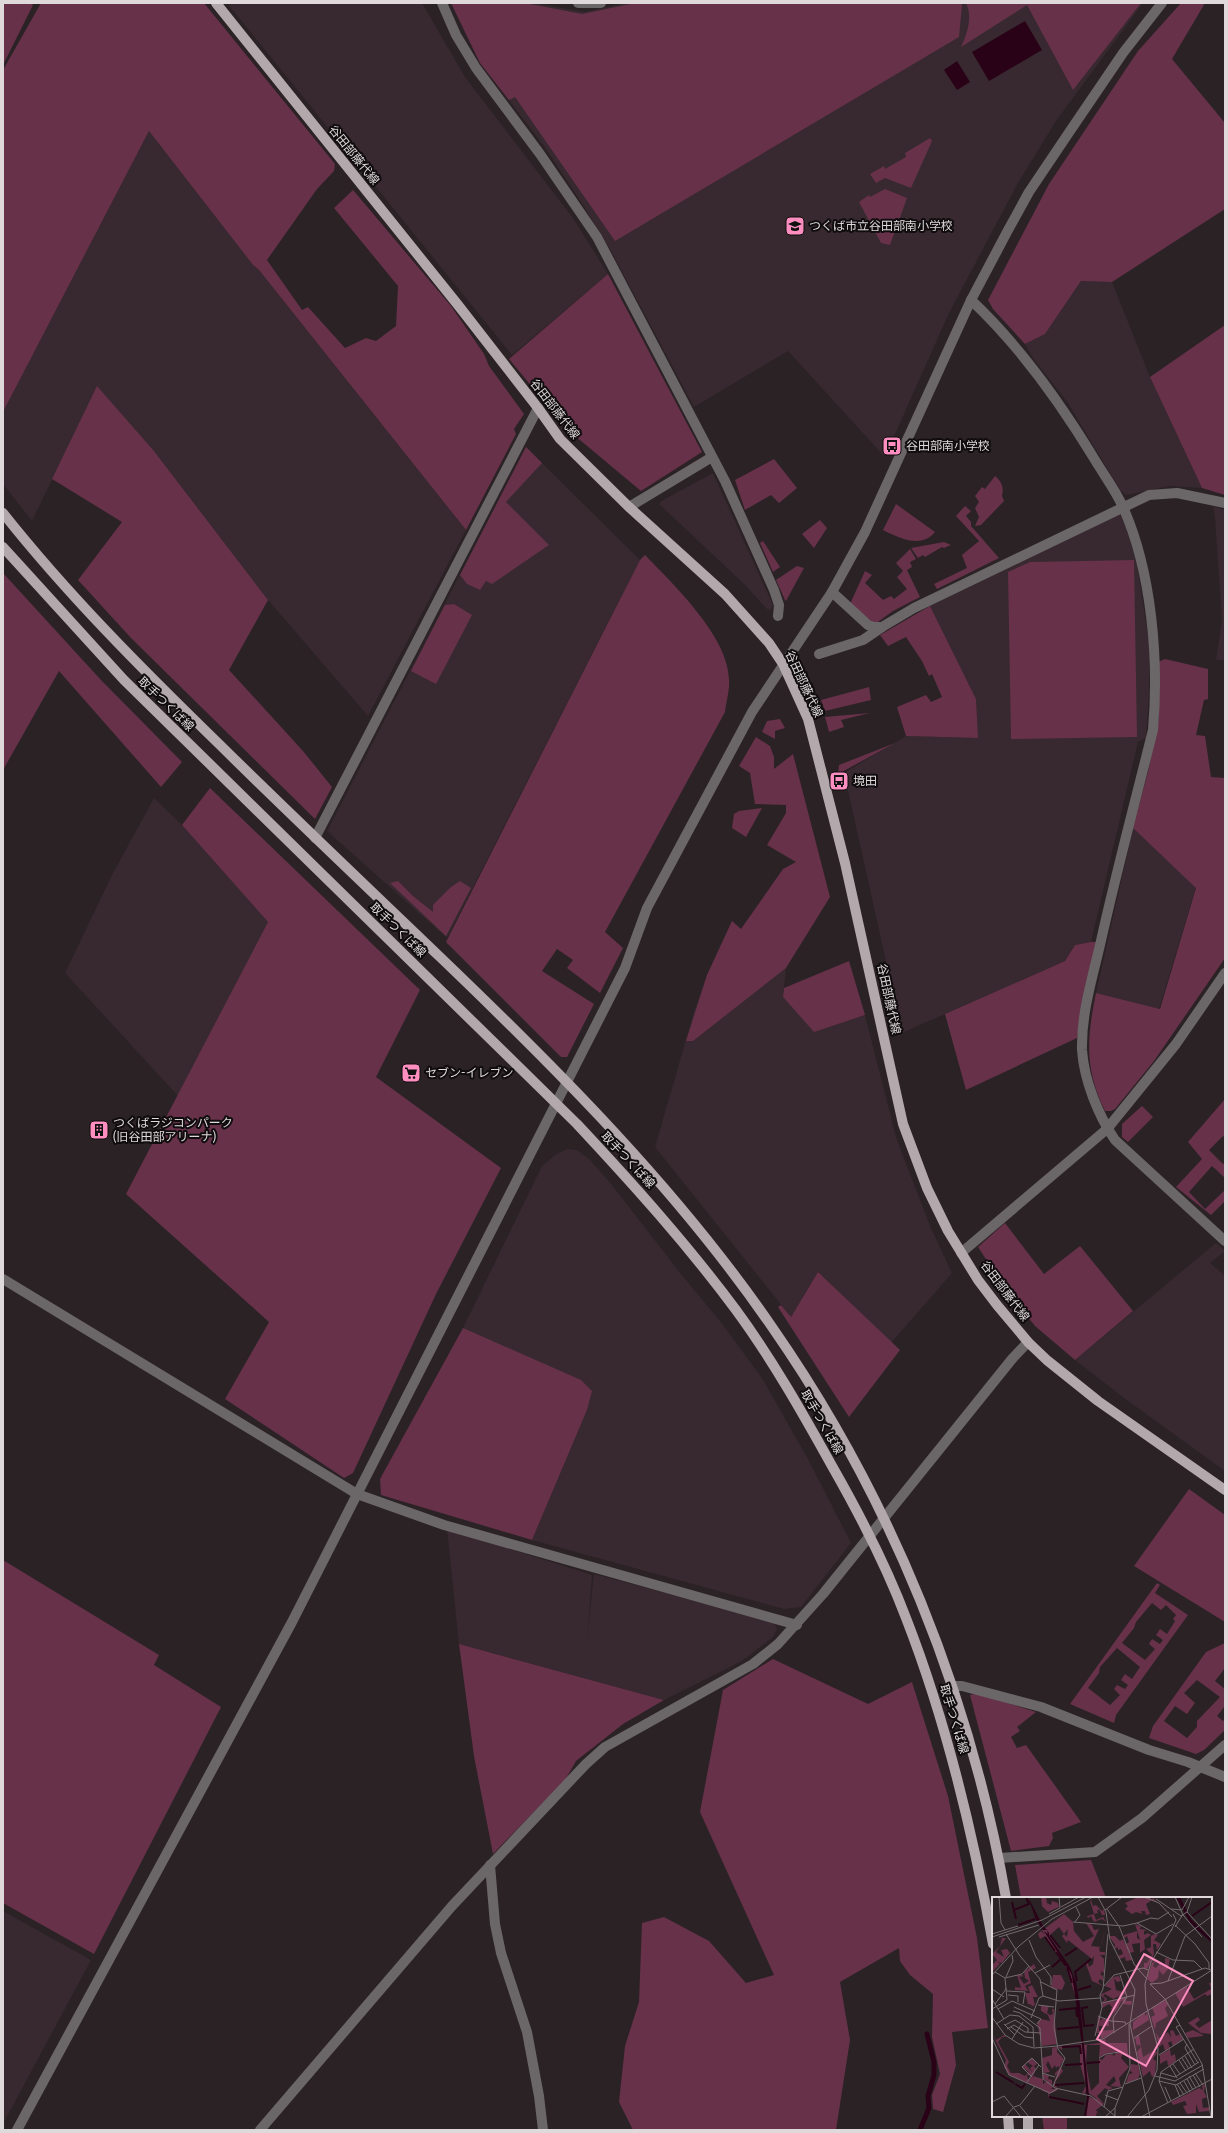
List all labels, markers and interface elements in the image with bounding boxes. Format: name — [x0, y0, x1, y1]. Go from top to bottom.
street label: 谷田部藤代線 — [326, 123, 382, 187]
school or university icon: つくば市立谷田部南小学校 — [784, 215, 806, 237]
place label: つくば市立谷田部南小学校 — [809, 219, 953, 233]
street label: 谷田部藤代線 — [527, 376, 583, 442]
bus stop icon: 谷田部南小学校 — [881, 435, 903, 457]
place label: 谷田部南小学校 — [906, 439, 990, 453]
street label: 谷田部藤代線 — [782, 648, 826, 720]
street label: 取手つくば線 — [135, 674, 197, 734]
bus stop icon: 境田 — [828, 770, 850, 792]
place label: 境田 — [853, 774, 877, 788]
street label: 取手つくば線 — [367, 900, 429, 960]
street label: 谷田部藤代線 — [875, 962, 903, 1036]
supermarket icon: セブン-イレブン — [400, 1062, 422, 1084]
place label: セブン-イレブン — [425, 1066, 513, 1080]
place label: つくばラジコンパーク (旧谷田部アリーナ) — [113, 1116, 233, 1144]
building icon: つくばラジコンパーク (旧谷田部アリーナ) — [88, 1119, 110, 1141]
street label: 取手つくば線 — [598, 1129, 658, 1191]
street label: 谷田部藤代線 — [978, 1258, 1032, 1324]
street label: 取手つくば線 — [798, 1387, 846, 1457]
street label: 取手つくば線 — [937, 1683, 971, 1755]
inset map — [992, 1897, 1212, 2117]

